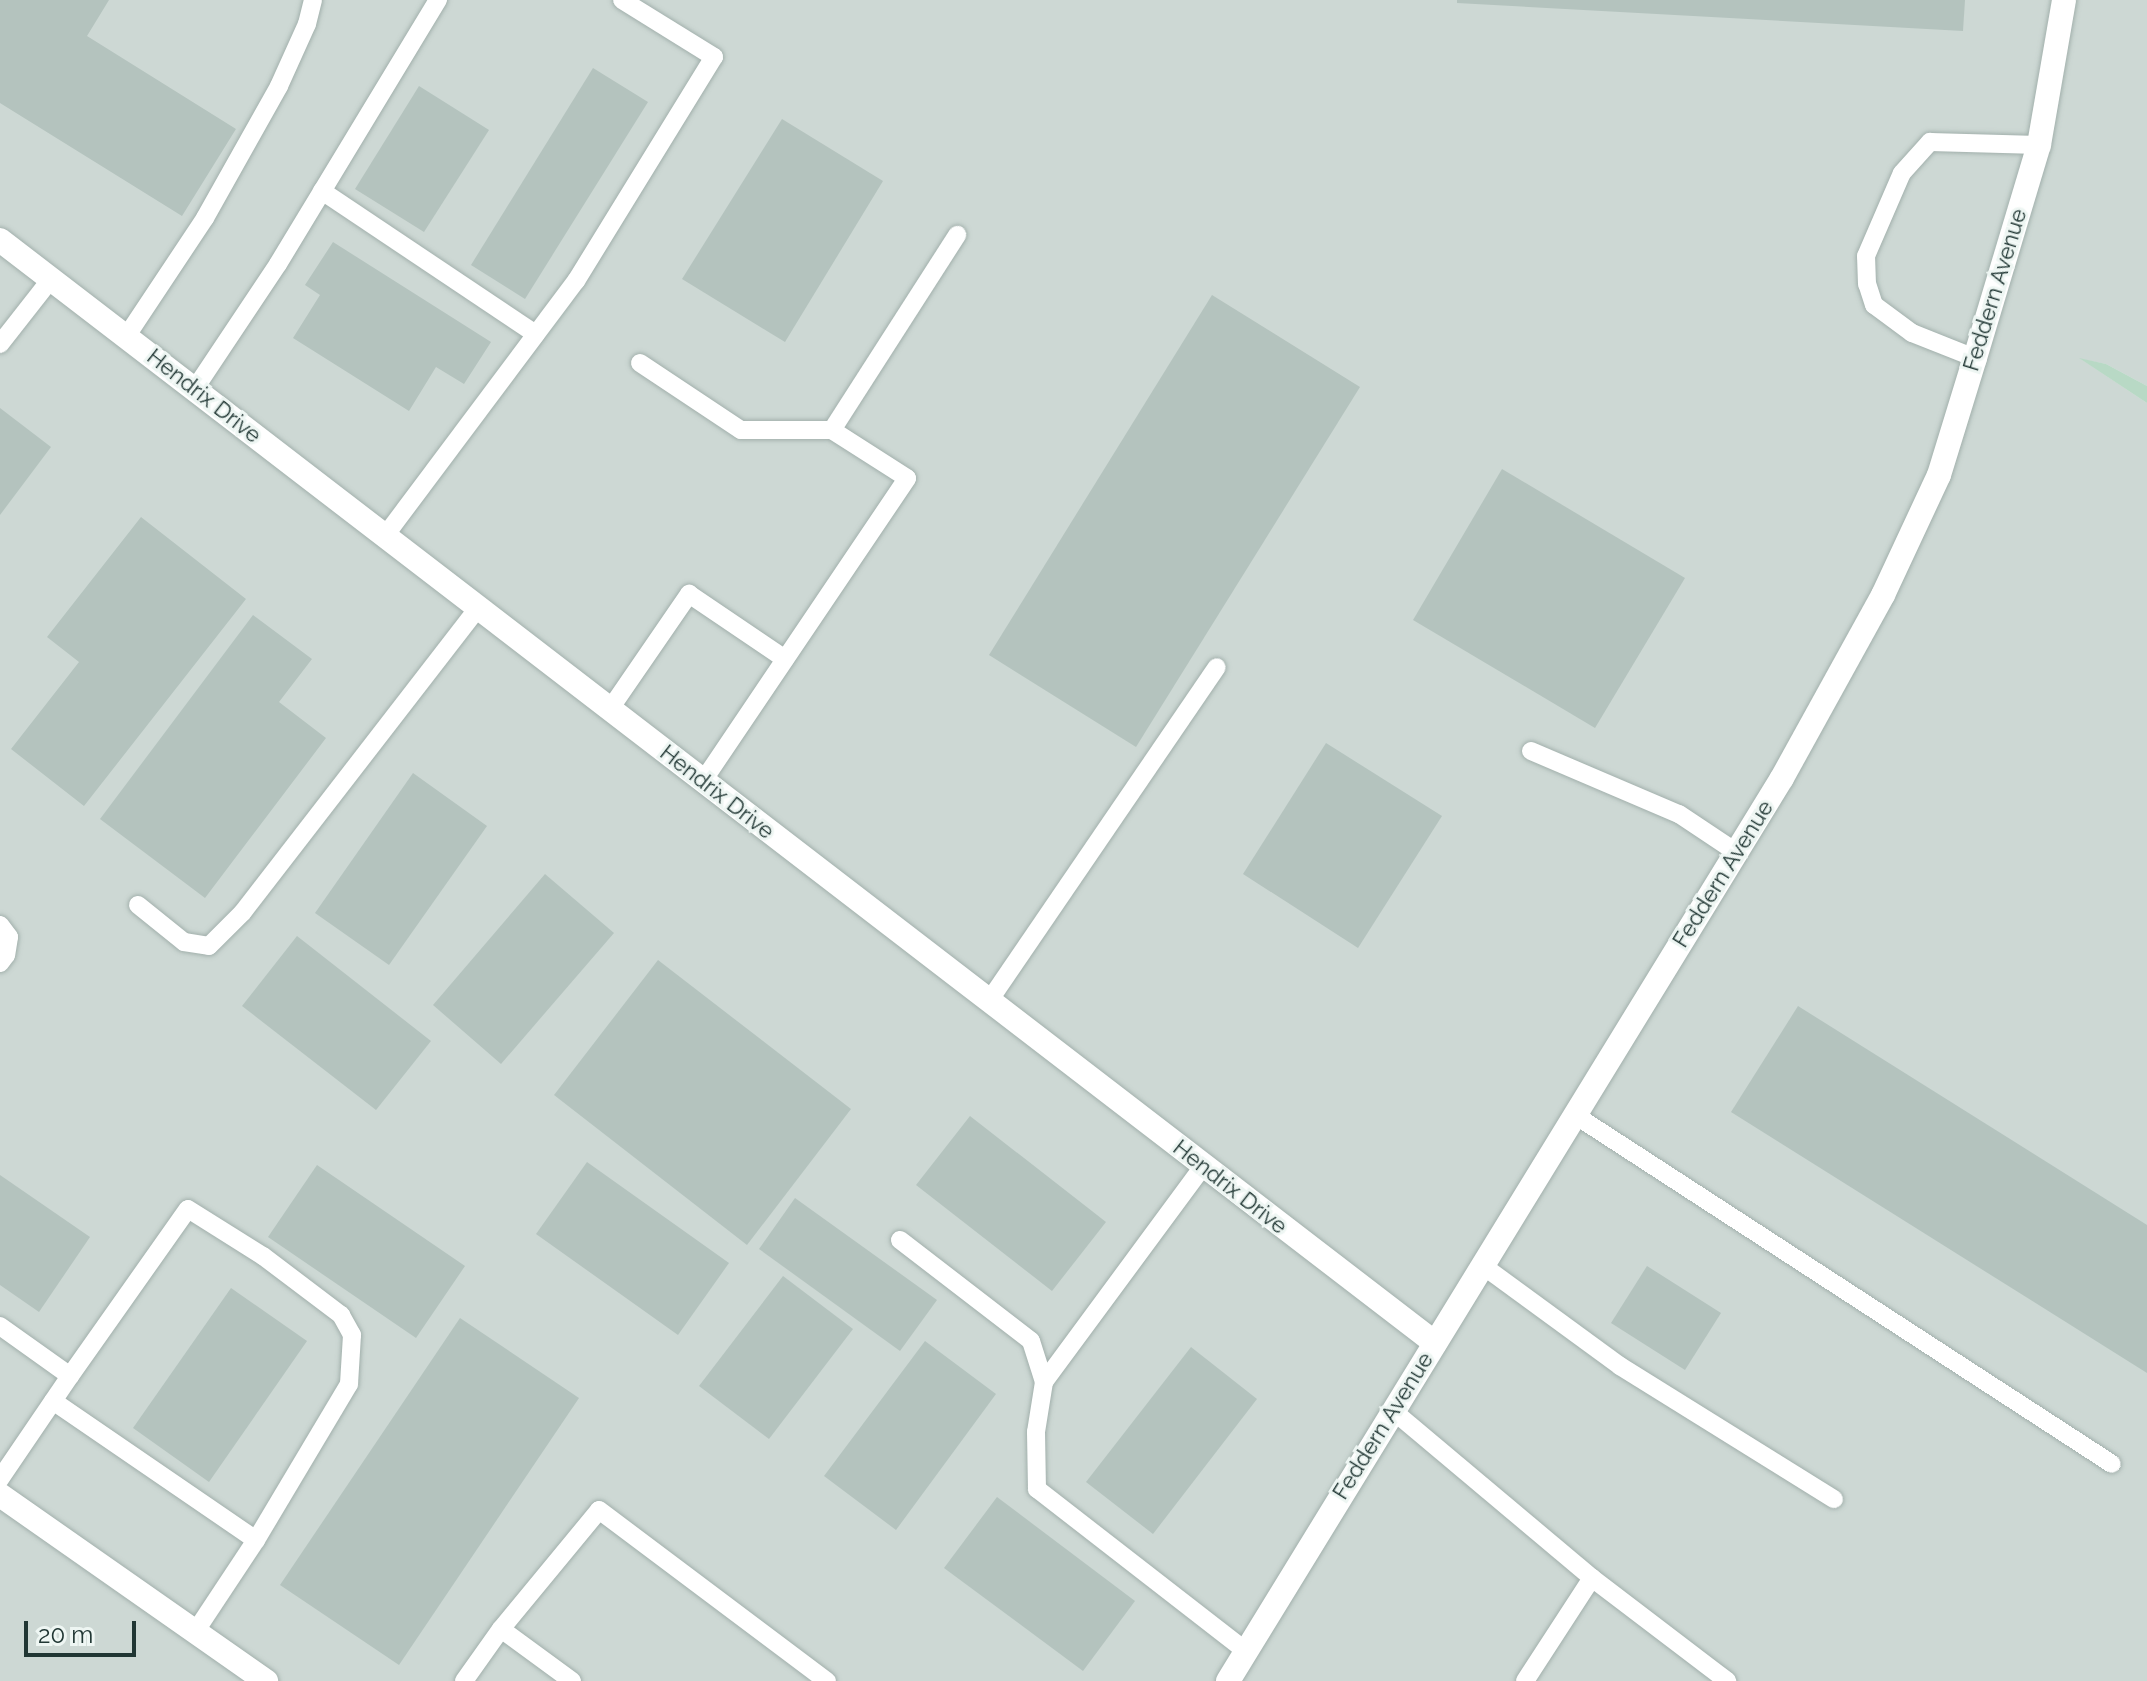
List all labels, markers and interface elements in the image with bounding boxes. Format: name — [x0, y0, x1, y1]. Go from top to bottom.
street label: Feddern Avenue — [1958, 205, 2032, 375]
street label: Hendrix Drive — [142, 343, 266, 449]
street label: Hendrix Drive — [655, 739, 779, 845]
street label: Feddern Avenue — [1667, 795, 1779, 953]
street label: Hendrix Drive — [1168, 1134, 1292, 1240]
street label: Feddern Avenue — [1327, 1347, 1439, 1505]
scale bar — [28, 1605, 140, 1655]
text: 20 m — [38, 1620, 93, 1649]

